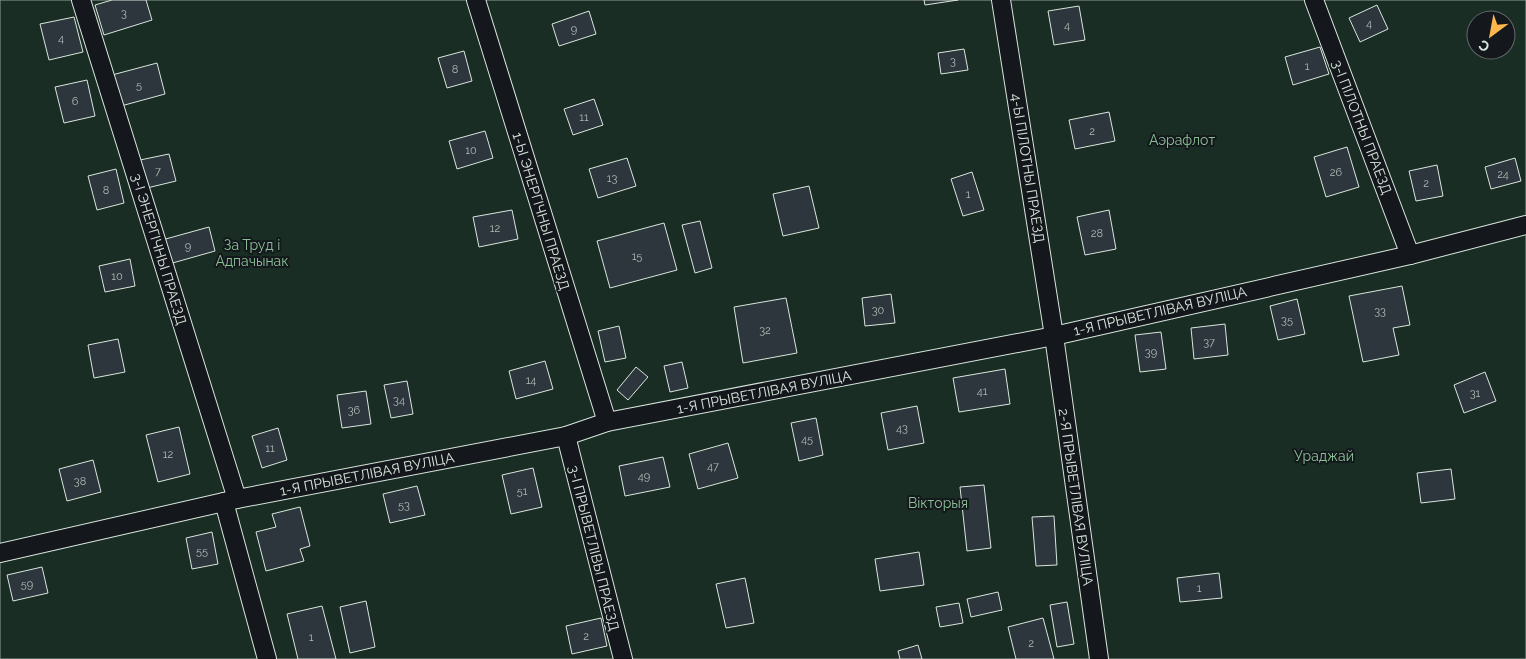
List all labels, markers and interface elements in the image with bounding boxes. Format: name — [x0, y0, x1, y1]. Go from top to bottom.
house number: 3 — [121, 7, 127, 20]
north arrow — [1466, 10, 1516, 60]
house number: 4 — [1366, 17, 1372, 30]
house number: 4 — [1064, 19, 1070, 32]
house number: 9 — [571, 23, 577, 36]
house number: 4 — [58, 32, 64, 45]
text: С — [1475, 36, 1492, 55]
house number: 3 — [950, 55, 956, 68]
street label: 3-І ПІЛОТНЫ ПРАЕЗД — [1329, 58, 1395, 196]
house number: 1 — [1305, 60, 1310, 73]
house number: 8 — [452, 63, 458, 76]
house number: 5 — [136, 79, 142, 92]
street label: 4-Ы ПІЛОТНЫ ПРАЕЗД — [1008, 92, 1048, 244]
house number: 6 — [72, 95, 79, 108]
house number: 11 — [579, 111, 589, 124]
house number: 2 — [1089, 125, 1095, 138]
street label: 1-Ы ЭНЕРГІЧНЫ ПРАЕЗД — [509, 130, 573, 292]
park label: Аэрафлот — [1149, 132, 1215, 148]
house number: 10 — [465, 144, 477, 157]
house number: 7 — [155, 165, 161, 178]
house number: 26 — [1330, 166, 1343, 179]
house number: 24 — [1497, 168, 1509, 181]
street label: 3-І ЭНЕРГІЧНЫ ПРАЕЗД — [128, 171, 190, 327]
house number: 13 — [607, 172, 617, 185]
house number: 2 — [1423, 177, 1429, 190]
house number: 8 — [103, 184, 109, 197]
house number: 1 — [966, 188, 971, 201]
house number: 12 — [490, 222, 500, 235]
house number: 28 — [1091, 227, 1103, 240]
park label: За Труд і Адпачынак — [216, 237, 288, 269]
house number: 9 — [185, 240, 191, 253]
house number: 15 — [632, 250, 642, 263]
house number: 10 — [111, 270, 123, 283]
street label: 1-Я ПРЫВЕТЛІВАЯ ВУЛІЦА — [1072, 283, 1249, 339]
house number: 30 — [872, 304, 885, 317]
house number: 33 — [1374, 305, 1386, 318]
house number: 35 — [1281, 314, 1293, 327]
house number: 32 — [759, 324, 771, 337]
house number: 37 — [1203, 336, 1215, 349]
house number: 39 — [1145, 346, 1157, 359]
street label: 1-Я ПРЫВЕТЛІВАЯ ВУЛІЦА — [675, 367, 853, 417]
house number: 14 — [526, 374, 536, 387]
house number: 41 — [977, 385, 988, 398]
house number: 31 — [1470, 387, 1481, 400]
house number: 34 — [393, 394, 405, 407]
house number: 36 — [348, 404, 361, 417]
street label: 2-Я ПРЫВЕТЛІВАЯ ВУЛІЦА — [1056, 407, 1096, 587]
house number: 43 — [896, 422, 908, 435]
house number: 45 — [801, 433, 813, 446]
house number: 11 — [265, 442, 275, 455]
house number: 12 — [163, 448, 173, 461]
park label: Ураджай — [1294, 448, 1354, 464]
street label: 1-Я ПРЫВЕТЛІВАЯ ВУЛІЦА — [278, 449, 456, 499]
house number: 47 — [707, 460, 719, 473]
street label: 3-І ПРЫВЕТЛІВЫ ПРАЕЗД — [566, 464, 622, 632]
house number: 49 — [638, 470, 650, 483]
house number: 38 — [74, 475, 86, 488]
house number: 51 — [517, 485, 528, 498]
park label: Вікторыя — [908, 495, 968, 511]
house number: 53 — [398, 499, 410, 512]
house number: 55 — [196, 545, 208, 558]
house number: 59 — [21, 578, 33, 591]
house number: 1 — [1197, 582, 1202, 595]
house number: 2 — [583, 630, 589, 643]
house number: 1 — [309, 631, 314, 644]
house number: 2 — [1028, 637, 1034, 650]

